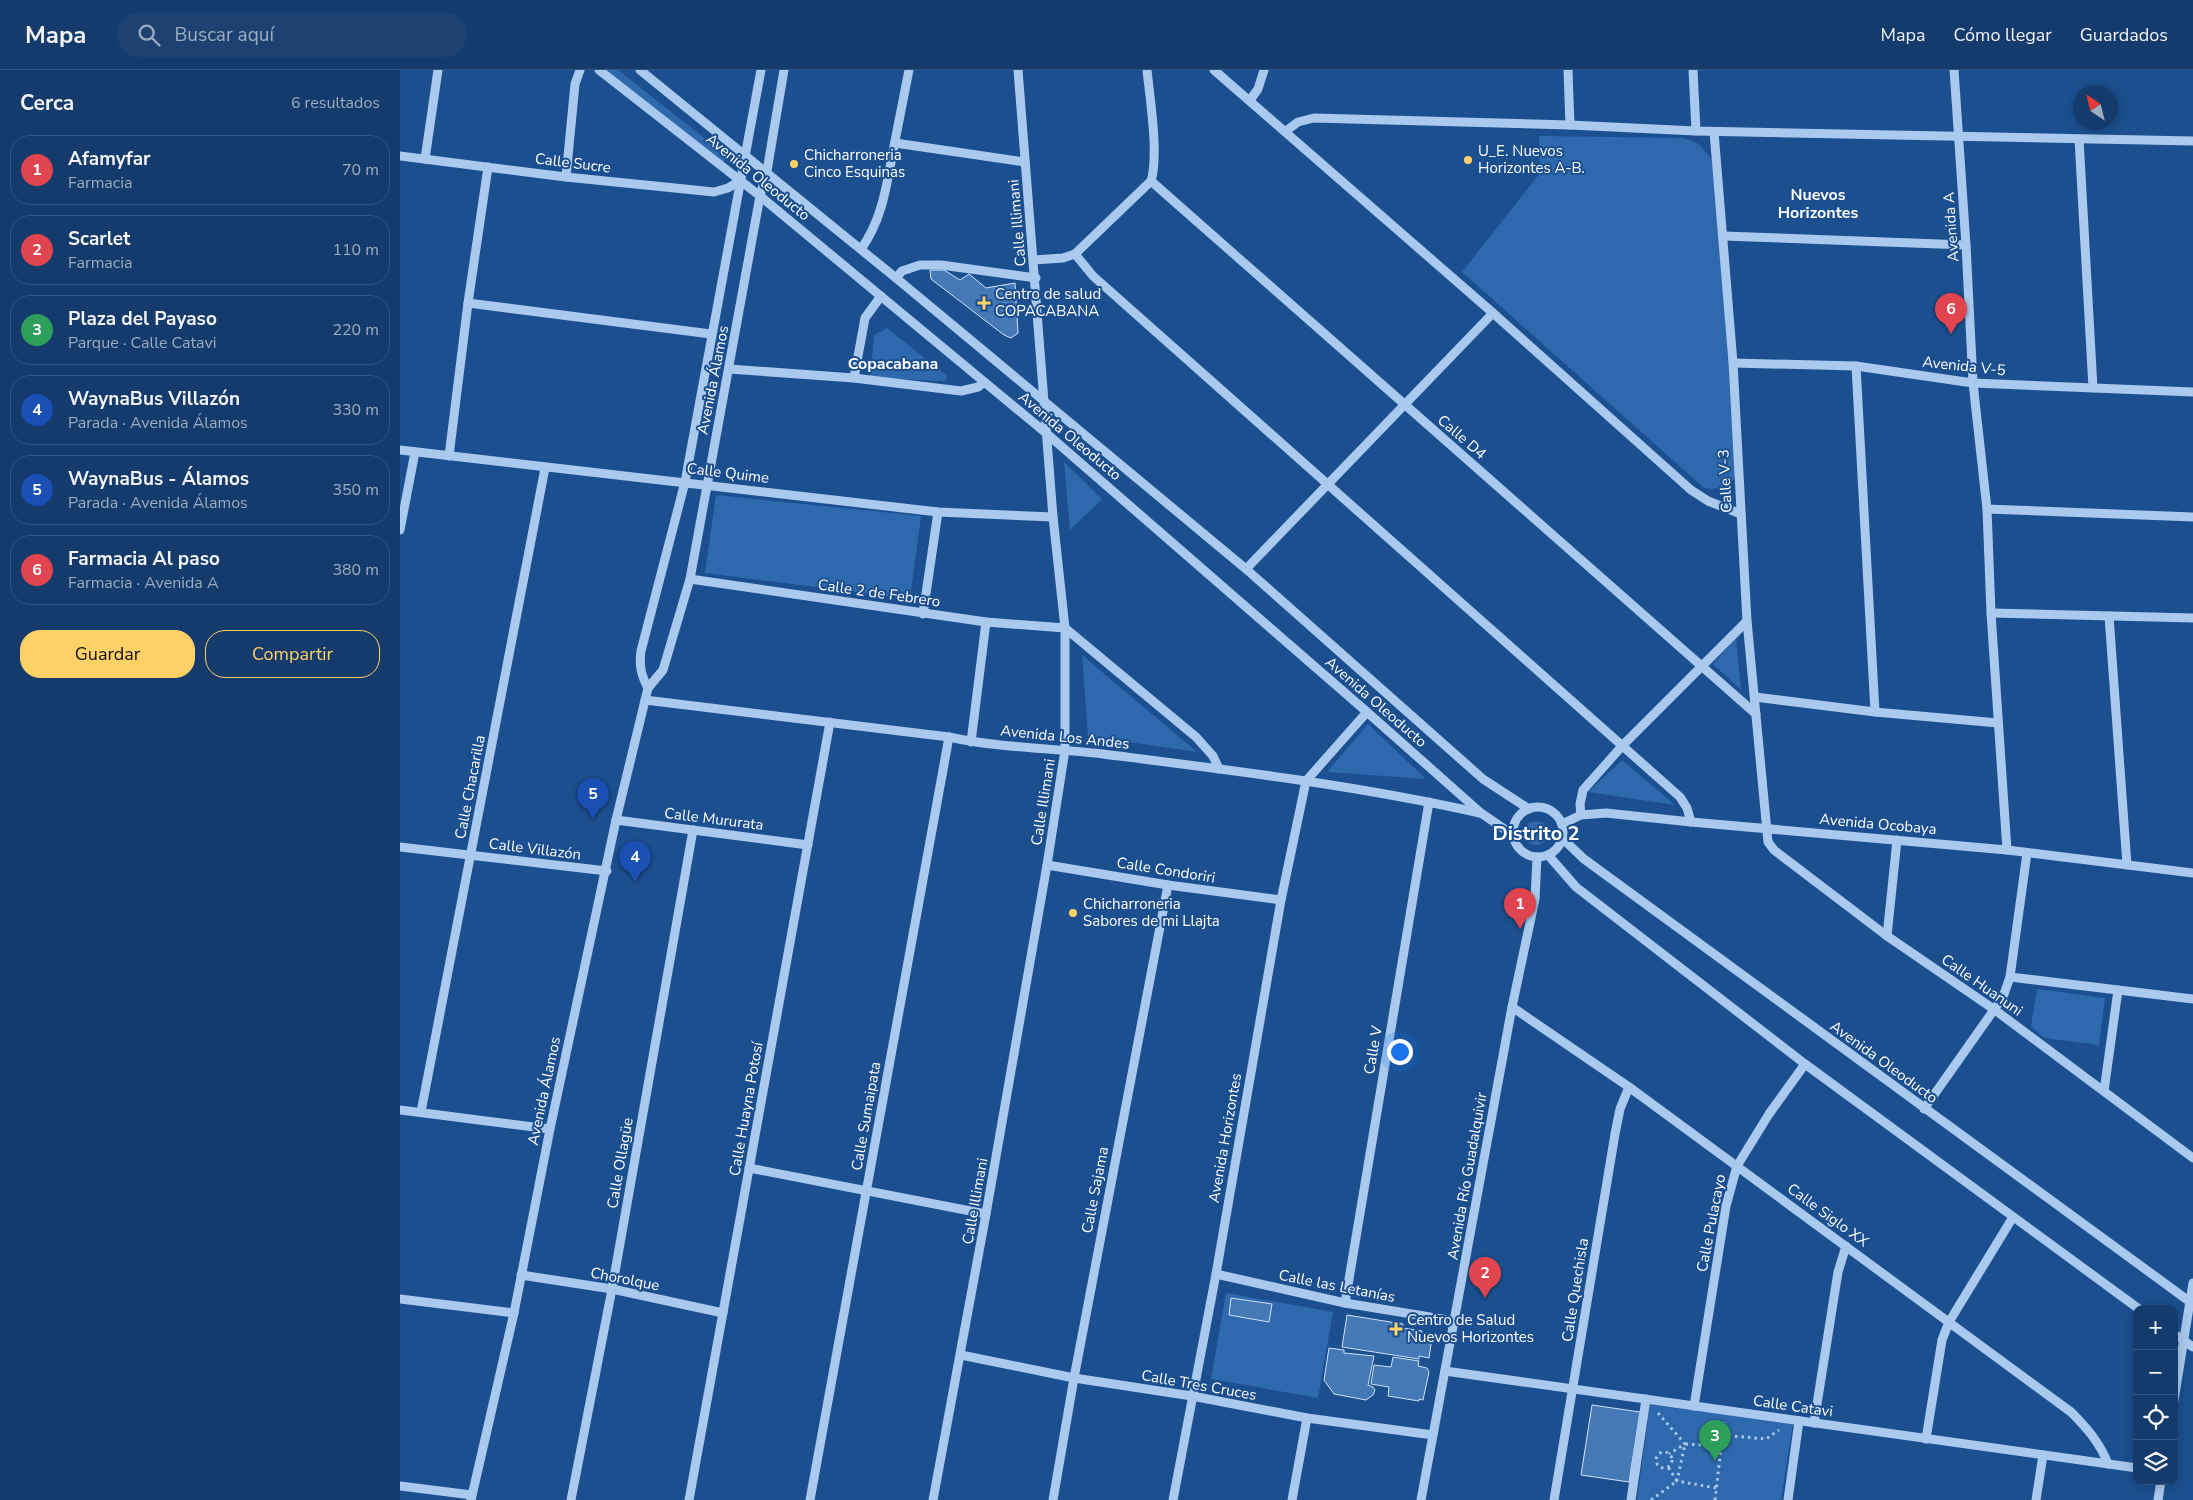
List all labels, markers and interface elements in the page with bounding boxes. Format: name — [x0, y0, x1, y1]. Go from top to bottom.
search box — [117, 12, 467, 57]
text: Mapa — [25, 19, 87, 51]
icon: search — [135, 21, 163, 49]
text: Buscar aquí — [175, 22, 274, 48]
text: Mapa — [1881, 23, 1926, 47]
text: Cómo llegar — [1954, 23, 2052, 47]
text: Guardados — [2080, 23, 2168, 47]
north arrow — [2073, 85, 2118, 130]
text: Cerca — [20, 89, 74, 117]
text: 6 resultados — [291, 92, 380, 114]
street label: Avenida Oleoducto — [702, 129, 814, 225]
place label: U_E. Nuevos Horizontes A-B. — [1478, 141, 1585, 178]
place label: Chicharroneria Cinco Esquinas — [804, 145, 905, 182]
text: Afamyfar — [68, 146, 151, 172]
street label: Calle Sucre — [534, 148, 612, 178]
marker: U_E. Nuevos Horizontes A-B. — [1462, 154, 1474, 166]
marker: Chicharroneria Cinco Esquinas — [788, 158, 800, 170]
text: 1 — [32, 159, 42, 181]
text: 70 m — [342, 159, 379, 181]
text: Farmacia — [68, 172, 132, 194]
street label: Calle Illimani — [1003, 179, 1031, 267]
district label: Nuevos Horizontes — [1778, 184, 1858, 224]
street label: Avenida A — [1939, 192, 1963, 262]
text: Scarlet — [68, 226, 130, 252]
text: 2 — [32, 239, 42, 261]
text: 110 m — [332, 239, 379, 261]
text: Farmacia — [68, 252, 132, 274]
place label: Centro de salud COPACABANA — [995, 284, 1101, 321]
pin: 6 — [1935, 293, 1967, 334]
marker: Centro de salud COPACABANA — [977, 296, 991, 310]
text: Plaza del Payaso — [68, 306, 217, 332]
text: 3 — [32, 319, 42, 341]
text: 220 m — [332, 319, 379, 341]
street label: Avenida Álamos — [693, 324, 733, 436]
text: Parque · Calle Catavi — [68, 332, 216, 354]
street label: Avenida V-5 — [1921, 352, 2007, 380]
district label: Copacabana — [848, 353, 938, 375]
text: WaynaBus Villazón — [68, 386, 240, 412]
street label: Avenida Oleoducto — [1014, 387, 1126, 485]
text: 4 — [32, 399, 42, 421]
text: 330 m — [332, 399, 379, 421]
street label: Calle D4 — [1433, 410, 1491, 464]
text: Parada · Avenida Álamos — [68, 412, 248, 434]
street label: Calle V-3 — [1713, 449, 1737, 513]
street label: Calle Quime — [686, 458, 770, 488]
text: WaynaBus - Álamos — [68, 466, 249, 492]
text: 5 — [32, 479, 42, 501]
text: 350 m — [332, 479, 379, 501]
text: Parada · Avenida Álamos — [68, 492, 248, 514]
text: Farmacia Al paso — [68, 546, 220, 572]
text: 6 — [32, 559, 42, 581]
text: 380 m — [332, 559, 379, 581]
text: Farmacia · Avenida A — [68, 572, 219, 594]
street label: Calle 2 de Febrero — [817, 575, 941, 611]
button: Guardar — [20, 630, 195, 678]
button: Compartir — [205, 630, 380, 678]
street label: Avenida Oleoducto — [1321, 652, 1431, 752]
street label: Avenida Los Andes — [1000, 720, 1130, 754]
street label: Calle Chacarilla — [450, 733, 490, 841]
street label: Calle Illimani — [1026, 757, 1060, 847]
pin: 5 — [577, 778, 609, 819]
street label: Calle Mururata — [663, 803, 765, 835]
street label: Avenida Ocobaya — [1819, 809, 1937, 839]
district label: Distrito 2 — [1492, 820, 1580, 847]
street label: Calle Villazón — [488, 833, 582, 865]
pin: 4 — [619, 841, 651, 882]
street label: Calle Condoriri — [1115, 852, 1217, 888]
pin: 1 — [1504, 888, 1536, 929]
place label: Chicharroneria Sabores de mi Llajta — [1083, 894, 1220, 931]
marker: Chicharroneria Sabores de mi Llajta — [1067, 907, 1079, 919]
street label: Calle Huanuni — [1937, 950, 2027, 1020]
street label: Avenida Oleoducto — [1826, 1016, 1942, 1108]
street label: Calle V — [1359, 1024, 1387, 1076]
street label: Avenida Álamos — [523, 1035, 565, 1147]
street label: Calle Huayna Potosí — [724, 1039, 768, 1178]
your location — [1387, 1039, 1413, 1065]
street label: Calle Sumaipata — [847, 1060, 885, 1172]
street label: Avenida Horizontes — [1204, 1072, 1246, 1204]
street label: Avenida Río Guadalquivir — [1442, 1090, 1492, 1261]
street label: Calle Ollagüe — [602, 1116, 638, 1210]
street label: Calle Sajama — [1077, 1145, 1113, 1235]
street label: Calle Illimani — [958, 1156, 992, 1246]
street label: Calle Pulacayo — [1692, 1172, 1730, 1274]
street label: Calle Siglo XX — [1783, 1179, 1873, 1251]
street label: Calle Quechisla — [1557, 1237, 1593, 1343]
pin: 2 — [1469, 1257, 1501, 1298]
street label: Chorolque — [589, 1262, 661, 1296]
street label: Calle las Letanías — [1277, 1265, 1397, 1307]
map controls — [2133, 1305, 2178, 1485]
button: + — [2133, 1305, 2178, 1350]
place label: Centro de Salud Nuevos Horizontes — [1407, 1310, 1534, 1347]
marker: Centro de Salud Nuevos Horizontes — [1389, 1322, 1403, 1336]
button: − — [2133, 1350, 2178, 1395]
street label: Calle Tres Cruces — [1140, 1365, 1258, 1405]
street label: Calle Catavi — [1752, 1390, 1834, 1422]
button: locate — [2133, 1395, 2178, 1440]
pin: 3 — [1699, 1420, 1731, 1461]
button: layers — [2133, 1440, 2178, 1485]

